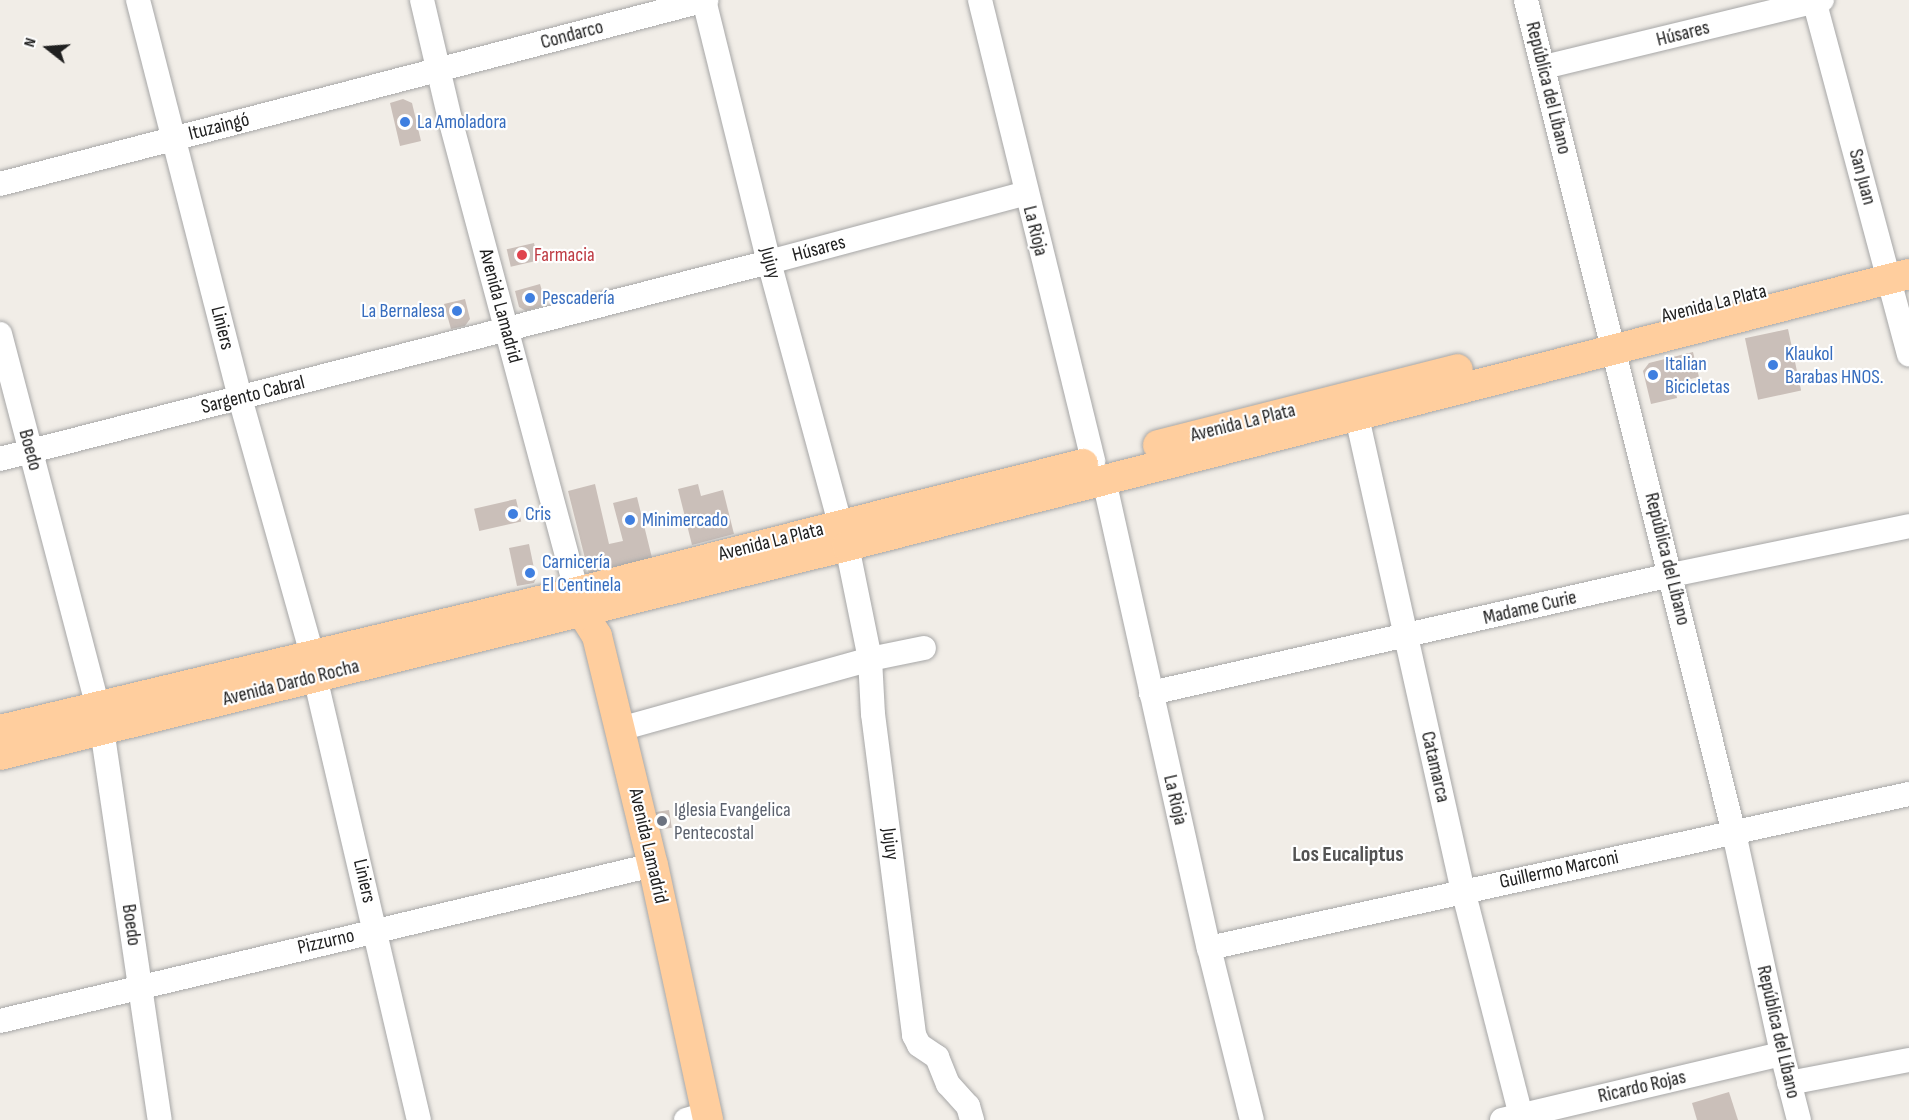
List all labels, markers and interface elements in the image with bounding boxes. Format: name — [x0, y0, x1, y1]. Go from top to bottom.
street label: Condarco — [538, 15, 606, 55]
street label: Húsares — [1654, 16, 1712, 52]
north arrow — [18, 18, 78, 78]
street label: República del Líbano — [1520, 19, 1576, 157]
text: N — [20, 36, 41, 49]
street label: Ituzaingó — [186, 108, 252, 146]
place label: La Amoladora — [417, 110, 507, 134]
marker: La Amoladora — [398, 115, 412, 129]
street label: San Juan — [1843, 147, 1881, 207]
street label: La Rioja — [1017, 203, 1053, 259]
street label: Húsares — [790, 230, 848, 268]
place label: Farmacia — [534, 243, 595, 267]
street label: Jujuy — [754, 244, 786, 282]
street label: Avenida Lamadrid — [473, 246, 527, 366]
marker: Farmacia — [515, 248, 529, 262]
street label: Avenida La Plata — [1659, 279, 1769, 329]
place label: Pescadería — [542, 286, 615, 310]
marker: Pescadería — [523, 291, 537, 305]
place label: La Bernalesa — [361, 299, 445, 323]
street label: Liniers — [205, 304, 239, 352]
marker: La Bernalesa — [450, 304, 464, 318]
place label: Klaukol Barabas HNOS. — [1785, 342, 1884, 389]
place label: Italian Bicicletas — [1665, 352, 1730, 399]
marker: Klaukol Barabas HNOS. — [1766, 358, 1780, 372]
marker: Italian Bicicletas — [1646, 368, 1660, 382]
street label: Sargento Cabral — [199, 371, 307, 419]
street label: Avenida La Plata — [1188, 398, 1298, 448]
street label: Boedo — [13, 427, 47, 473]
street label: República del Líbano — [1639, 490, 1695, 628]
place label: Cris — [525, 502, 551, 526]
marker: Cris — [506, 507, 520, 521]
place label: Minimercado — [642, 508, 728, 532]
marker: Minimercado — [623, 513, 637, 527]
street label: Avenida La Plata — [716, 517, 826, 567]
place label: Carnicería El Centinela — [542, 550, 621, 597]
marker: Carnicería El Centinela — [523, 566, 537, 580]
street label: Madame Curie — [1481, 586, 1579, 630]
street label: Avenida Dardo Rocha — [220, 654, 362, 712]
street label: Catamarca — [1415, 729, 1455, 805]
street label: La Rioja — [1158, 773, 1192, 827]
street label: Avenida Lamadrid — [623, 786, 673, 906]
place label: Iglesia Evangelica Pentecostal — [674, 798, 791, 845]
marker: Iglesia Evangelica Pentecostal — [655, 814, 669, 828]
street label: Jujuy — [876, 827, 904, 861]
district label: Los Eucaliptus — [1292, 842, 1404, 868]
street label: Guillermo Marconi — [1497, 846, 1621, 894]
street label: Liniers — [347, 857, 381, 905]
street label: Boedo — [116, 903, 146, 947]
street label: Pizzurno — [295, 924, 357, 960]
street label: República del Líbano — [1751, 963, 1805, 1101]
street label: Ricardo Rojas — [1596, 1065, 1688, 1109]

